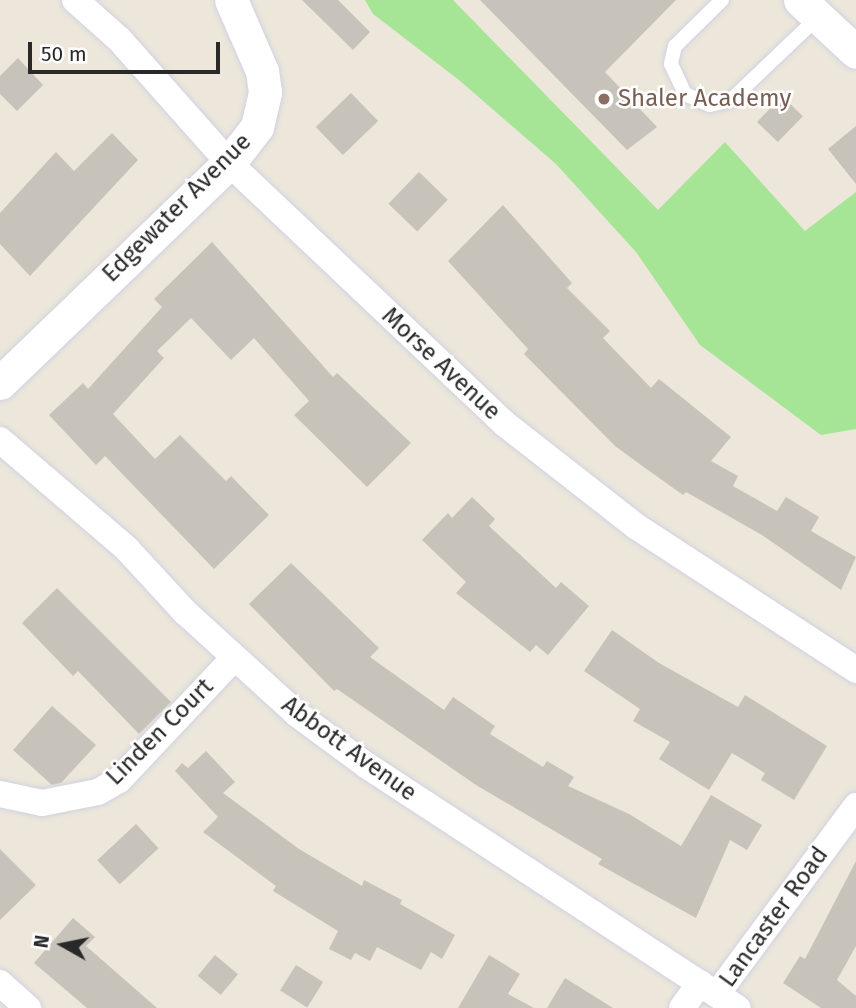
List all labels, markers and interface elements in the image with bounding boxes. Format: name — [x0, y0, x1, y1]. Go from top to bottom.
scale bar — [32, 28, 224, 72]
text: 50 m — [41, 41, 87, 67]
place label: Shaler Academy — [618, 85, 791, 113]
marker: Shaler Academy — [596, 91, 612, 107]
street label: Edgewater Avenue — [97, 128, 257, 288]
street label: Morse Avenue — [376, 302, 506, 426]
street label: Linden Court — [100, 672, 220, 792]
street label: Abbott Avenue — [276, 690, 422, 808]
street label: Lancaster Road — [713, 841, 835, 993]
north arrow — [28, 910, 98, 980]
text: N — [29, 934, 54, 950]

